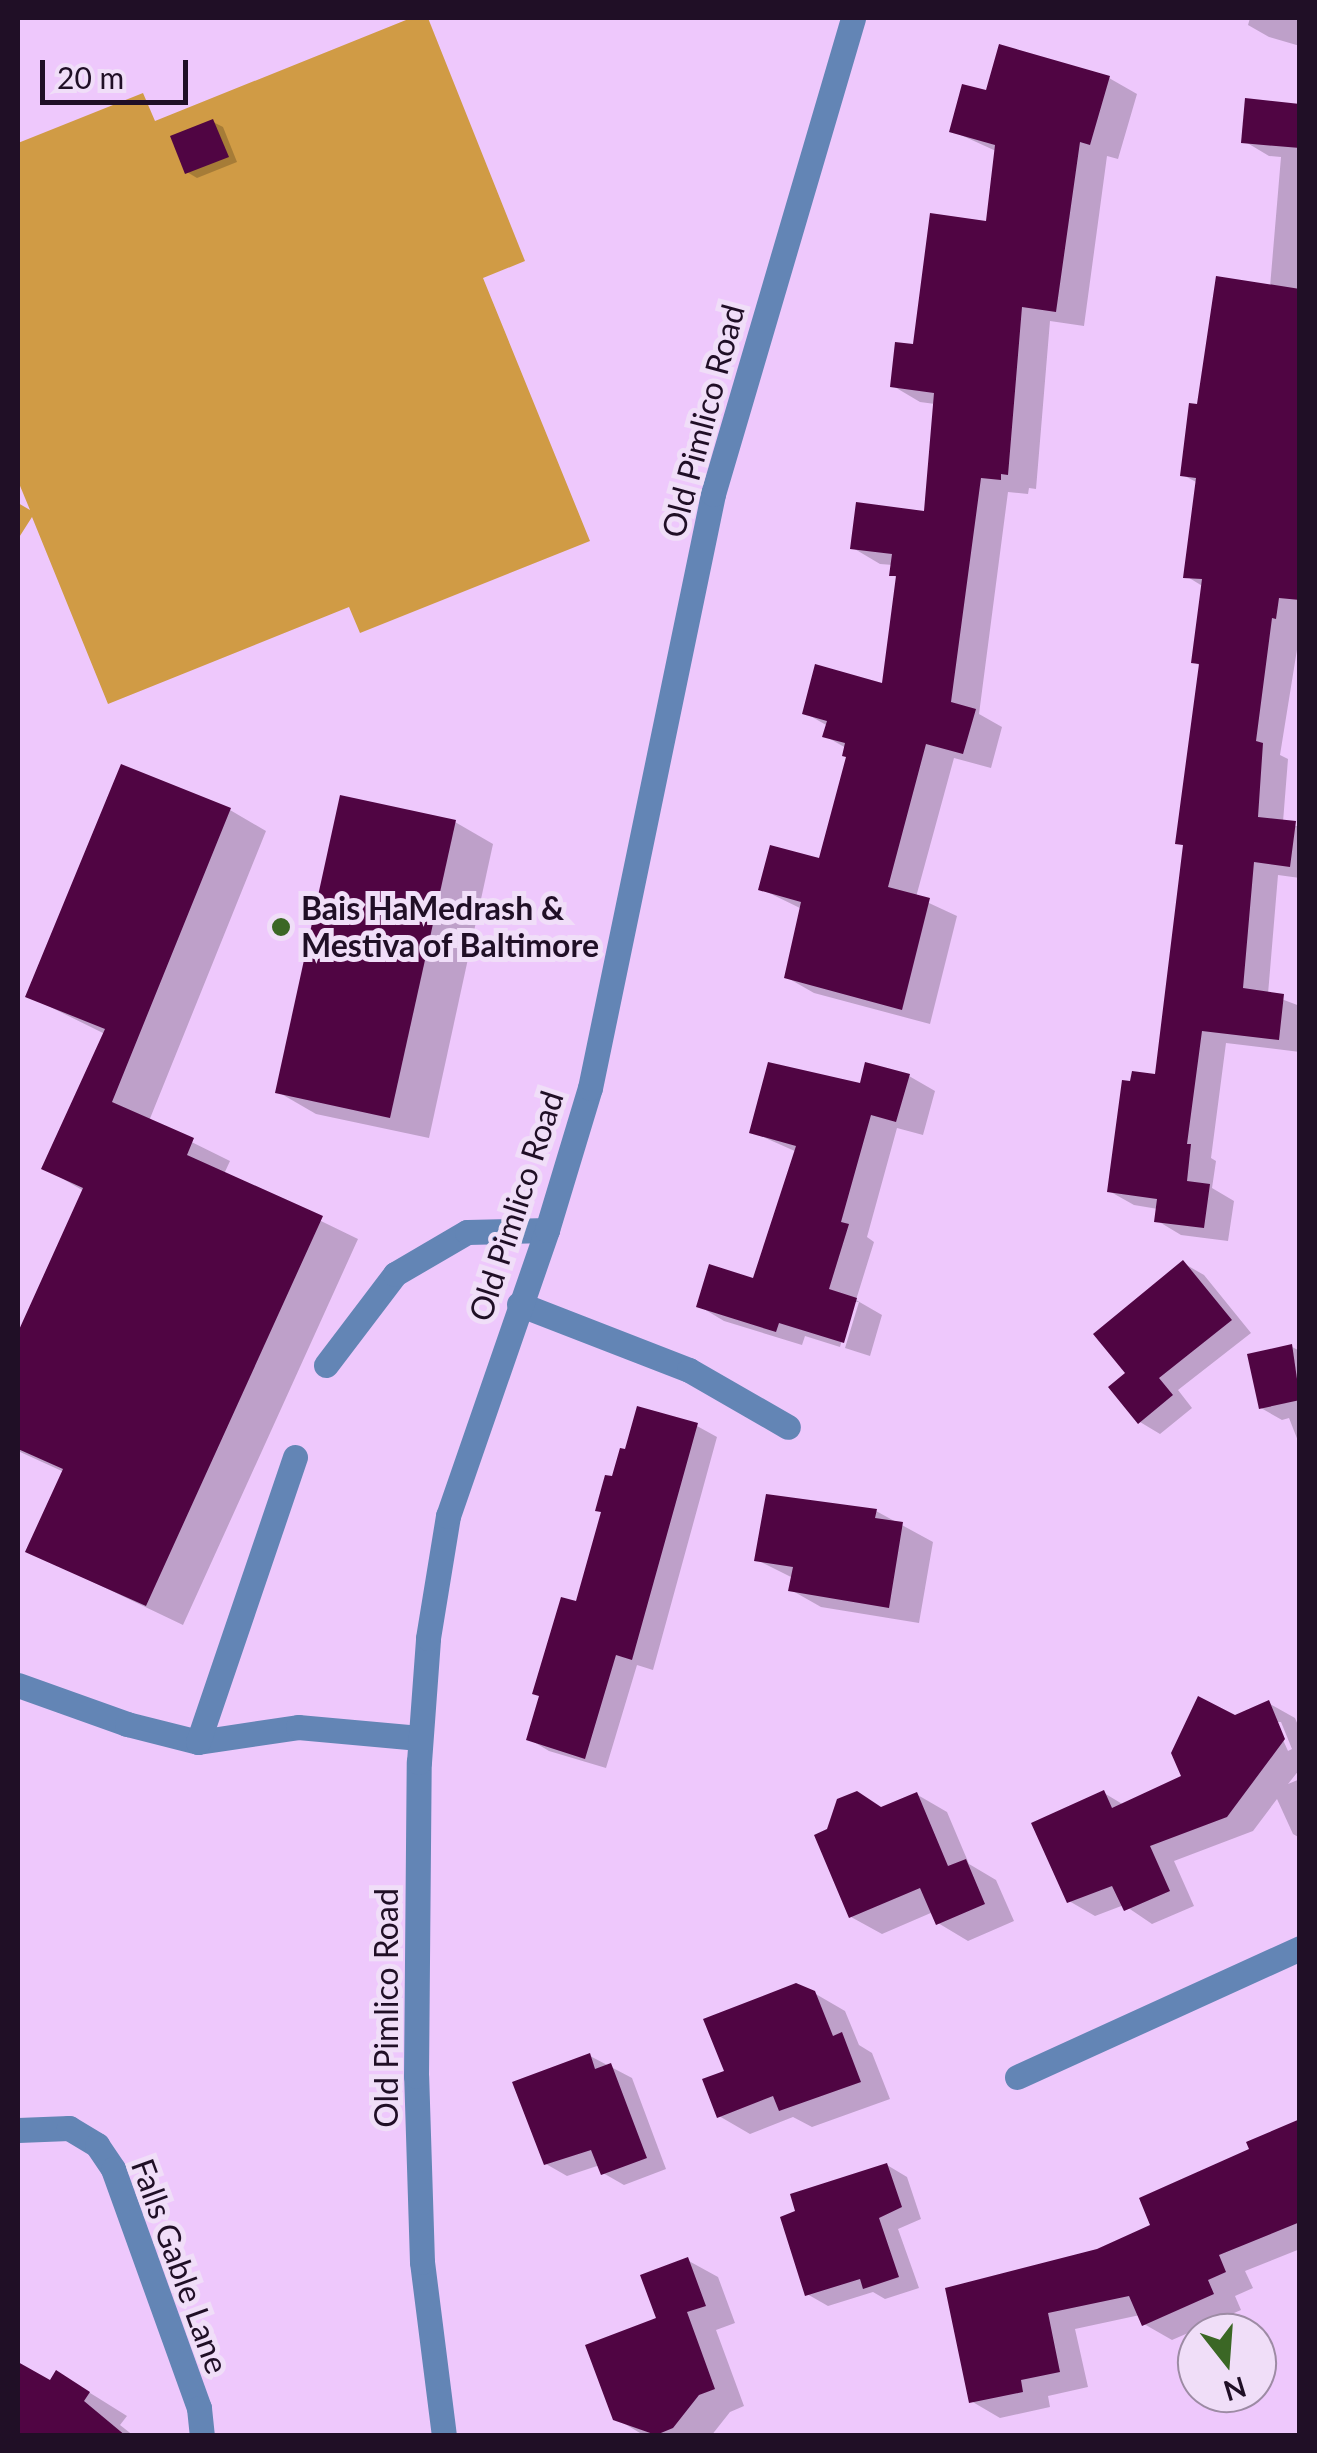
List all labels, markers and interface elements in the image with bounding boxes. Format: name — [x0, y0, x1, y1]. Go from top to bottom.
scale bar — [45, 40, 192, 102]
text: 20 m — [57, 59, 124, 95]
street label: Old Pimlico Road — [653, 300, 753, 542]
place label: Bais HaMedrash & Mestiva of Baltimore — [301, 890, 600, 965]
marker: Bais HaMedrash & Mestiva of Baltimore — [270, 916, 292, 938]
street label: Old Pimlico Road — [461, 1086, 571, 1326]
street label: Old Pimlico Road — [367, 1888, 405, 2128]
street label: Falls Gable Lane — [123, 2153, 237, 2379]
north arrow — [1177, 2313, 1277, 2413]
text: N — [1220, 2370, 1250, 2409]

